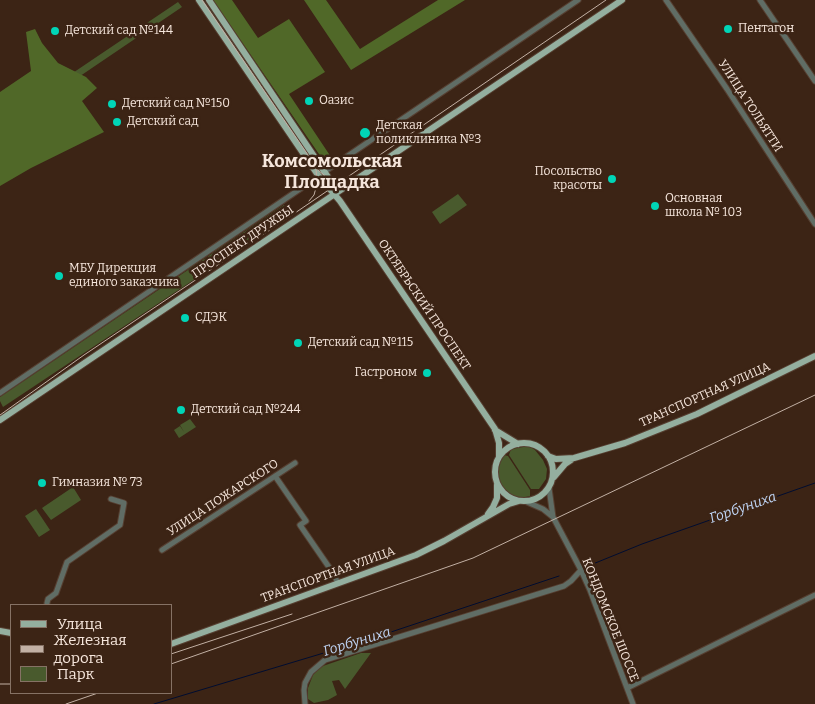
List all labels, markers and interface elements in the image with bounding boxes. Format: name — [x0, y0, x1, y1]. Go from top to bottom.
place label: Пентагон — [738, 22, 794, 36]
marker: Пентагон — [722, 23, 734, 35]
place label: Детский сад №144 — [65, 24, 173, 38]
marker: Детский сад №144 — [49, 25, 61, 37]
street label: УЛИЦА ТОЛЬЯТТИ — [715, 57, 785, 155]
place label: Оазис — [319, 94, 354, 108]
marker: Оазис — [303, 95, 315, 107]
place label: Детский сад №150 — [122, 97, 230, 111]
marker: Детский сад №150 — [106, 98, 118, 110]
place label: Детский сад — [127, 115, 198, 129]
marker: Детский сад — [111, 116, 123, 128]
place label: Детская поликлиника №3 — [376, 119, 481, 147]
marker: Детская поликлиника №3 — [358, 126, 372, 140]
district label: Комсомольская Площадка — [262, 151, 402, 193]
place label: Посольство красоты — [534, 165, 602, 193]
marker: Посольство красоты — [606, 173, 618, 185]
place label: Основная школа № 103 — [665, 192, 742, 220]
marker: Основная школа № 103 — [649, 200, 661, 212]
street label: ПРОСПЕКТ ДРУЖБЫ — [189, 203, 297, 281]
street label: ОКТЯБРЬСКИЙ ПРОСПЕКТ — [375, 237, 473, 373]
place label: МБУ Дирекция единого заказчика — [69, 262, 179, 290]
marker: МБУ Дирекция единого заказчика — [53, 270, 65, 282]
place label: СДЭК — [195, 311, 227, 325]
marker: СДЭК — [179, 312, 191, 324]
place label: Детский сад №115 — [308, 336, 413, 350]
marker: Детский сад №115 — [292, 337, 304, 349]
street label: ТРАНСПОРТНАЯ УЛИЦА — [637, 360, 773, 430]
place label: Гастроном — [354, 366, 417, 380]
marker: Гастроном — [421, 367, 433, 379]
place label: Детский сад №244 — [191, 403, 301, 417]
marker: Детский сад №244 — [175, 404, 187, 416]
street label: УЛИЦА ПОЖАРСКОГО — [165, 457, 281, 539]
place label: Гимназия № 73 — [52, 476, 143, 490]
marker: Гимназия № 73 — [36, 477, 48, 489]
water label: Горбуниха — [707, 489, 779, 527]
street label: ТРАНСПОРТНАЯ УЛИЦА — [259, 544, 397, 606]
street label: КОНДОМСКОЕ ШОССЕ — [579, 556, 641, 684]
legend — [10, 604, 172, 694]
text: Улица — [57, 615, 103, 633]
water label: Горбуниха — [321, 624, 393, 660]
text: Железная дорога — [54, 631, 127, 667]
text: Парк — [57, 665, 94, 683]

